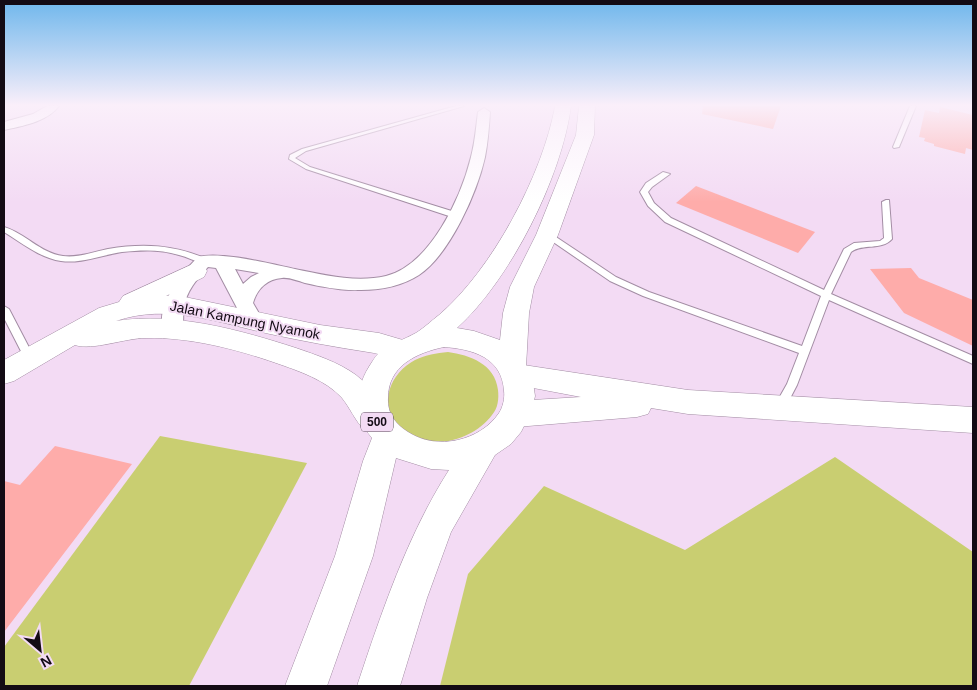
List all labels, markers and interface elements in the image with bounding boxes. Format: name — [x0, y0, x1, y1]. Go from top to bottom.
street label: Jalan Kampung Nyamok — [169, 298, 322, 343]
road number: 500 — [361, 412, 393, 432]
north arrow — [15, 625, 65, 675]
text: N — [38, 652, 54, 671]

